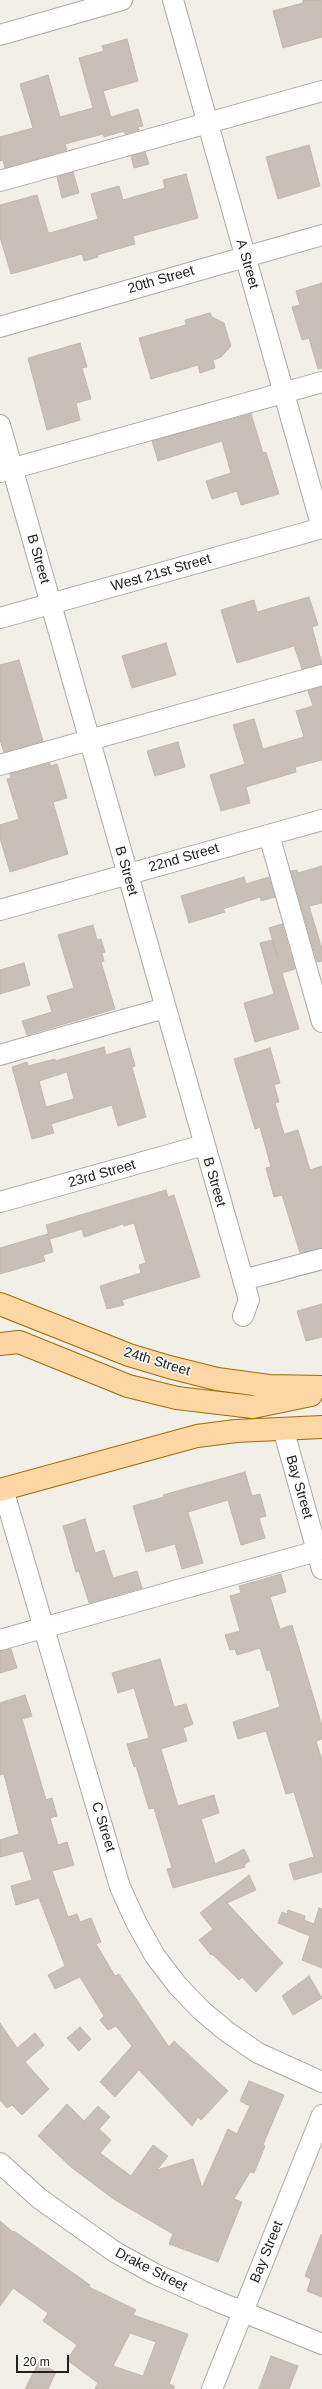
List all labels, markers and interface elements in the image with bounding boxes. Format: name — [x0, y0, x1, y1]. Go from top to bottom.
street label: A Street — [232, 237, 262, 291]
street label: 20th Street — [126, 262, 196, 298]
street label: B Street — [23, 532, 53, 586]
street label: West 21st Street — [109, 551, 213, 595]
street label: 22nd Street — [147, 840, 221, 876]
street label: B Street — [111, 844, 141, 898]
street label: B Street — [199, 1155, 229, 1209]
street label: 23rd Street — [66, 1156, 138, 1192]
street label: 24th Street — [122, 1344, 192, 1380]
street label: Bay Street — [282, 1453, 316, 1521]
street label: C Street — [87, 1800, 119, 1854]
street label: Bay Street — [247, 2219, 287, 2285]
street label: Drake Street — [112, 2245, 190, 2295]
scale bar — [18, 2347, 71, 2373]
text: 20 m — [23, 2355, 50, 2369]

